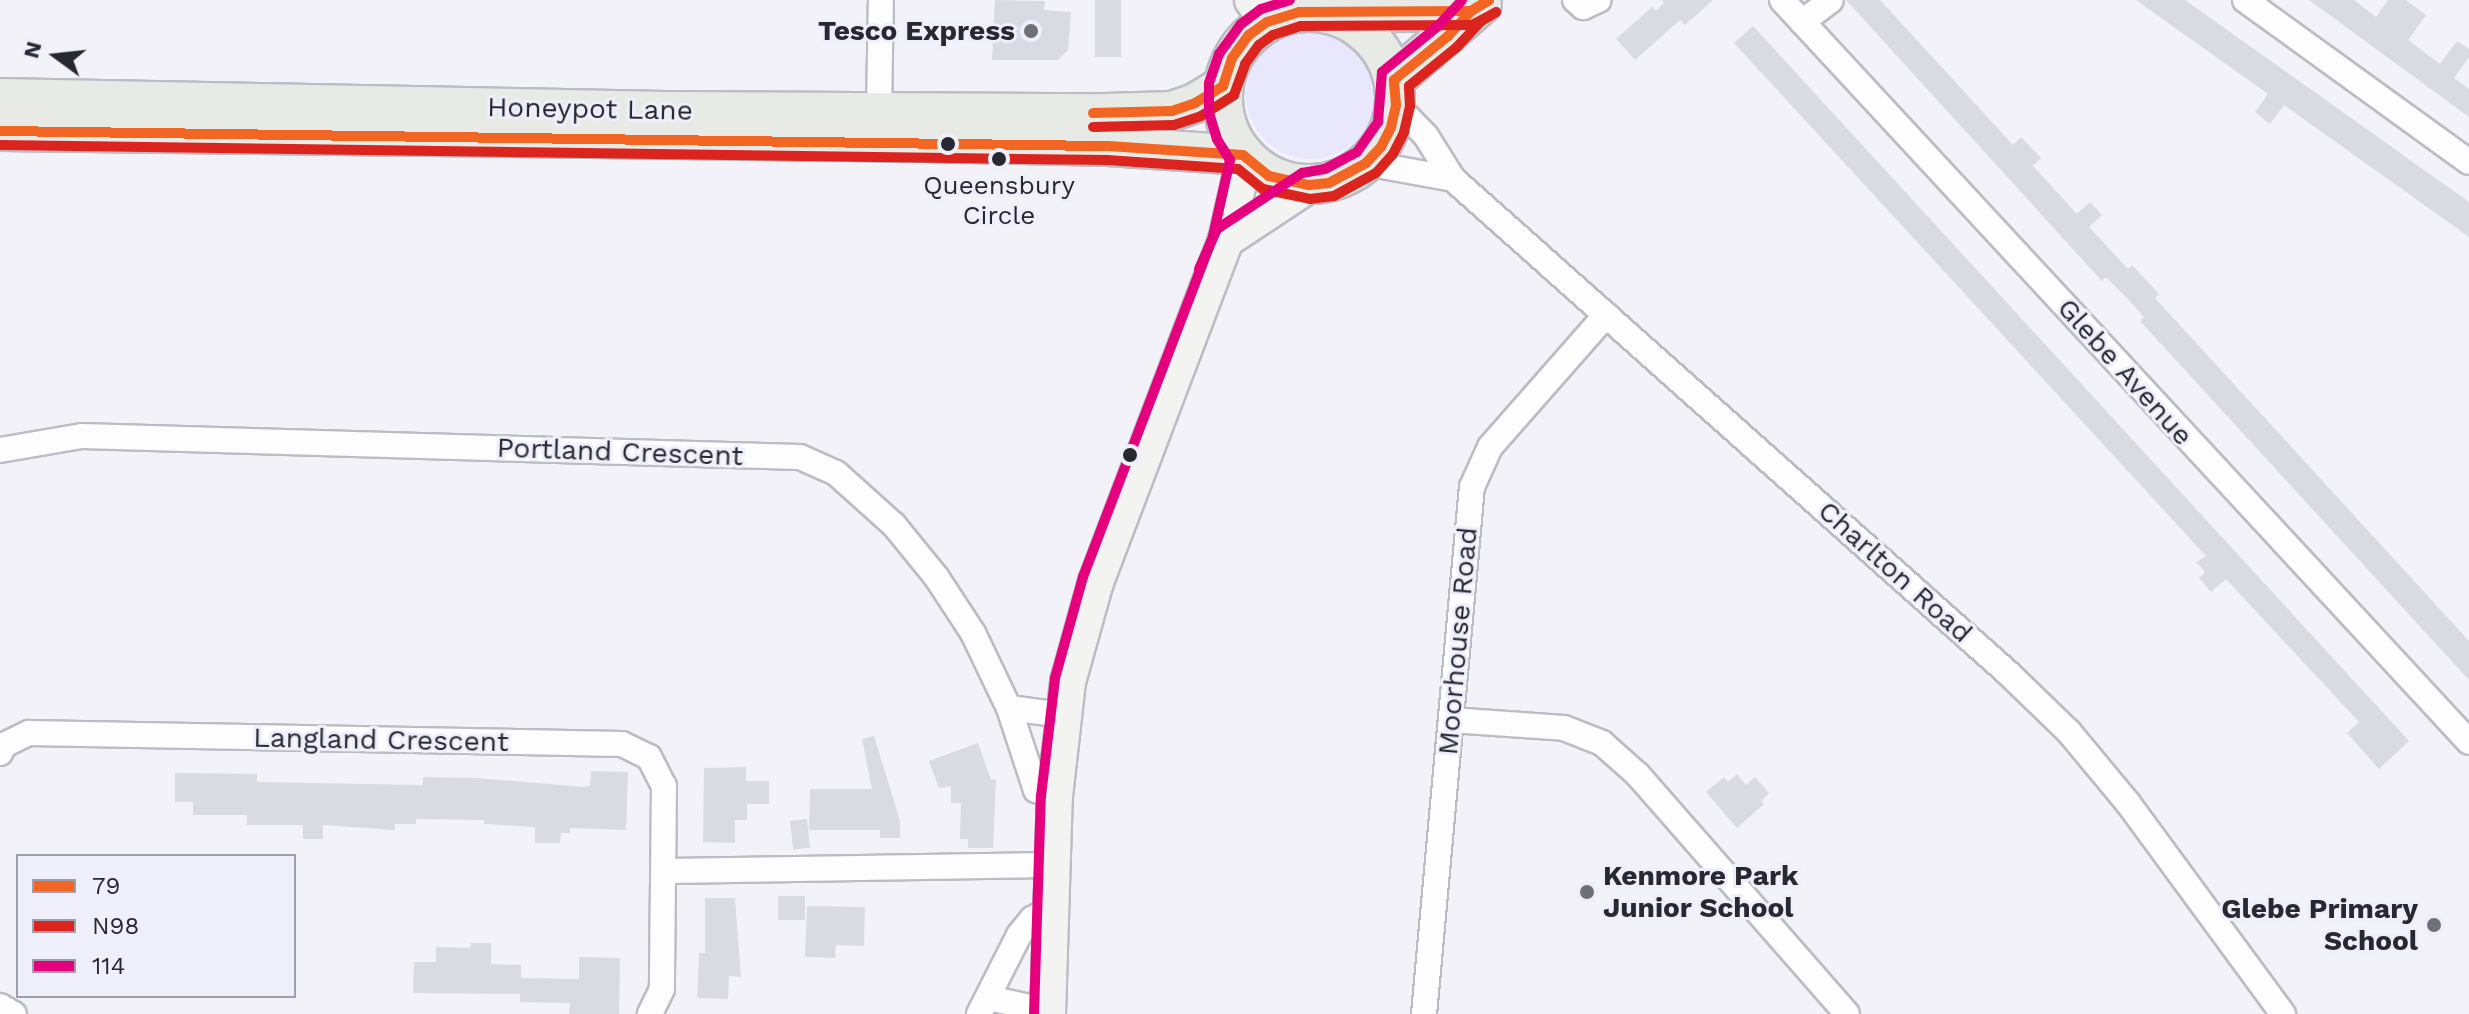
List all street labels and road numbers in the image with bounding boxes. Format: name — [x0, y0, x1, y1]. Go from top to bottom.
street label: Honeypot Lane — [487, 90, 693, 128]
street label: Glebe Avenue — [2050, 291, 2200, 453]
street label: Portland Crescent — [496, 431, 744, 473]
street label: Charlton Road — [1811, 494, 1979, 650]
street label: Moorhouse Road — [1431, 526, 1485, 756]
street label: Langland Crescent — [253, 721, 509, 759]

